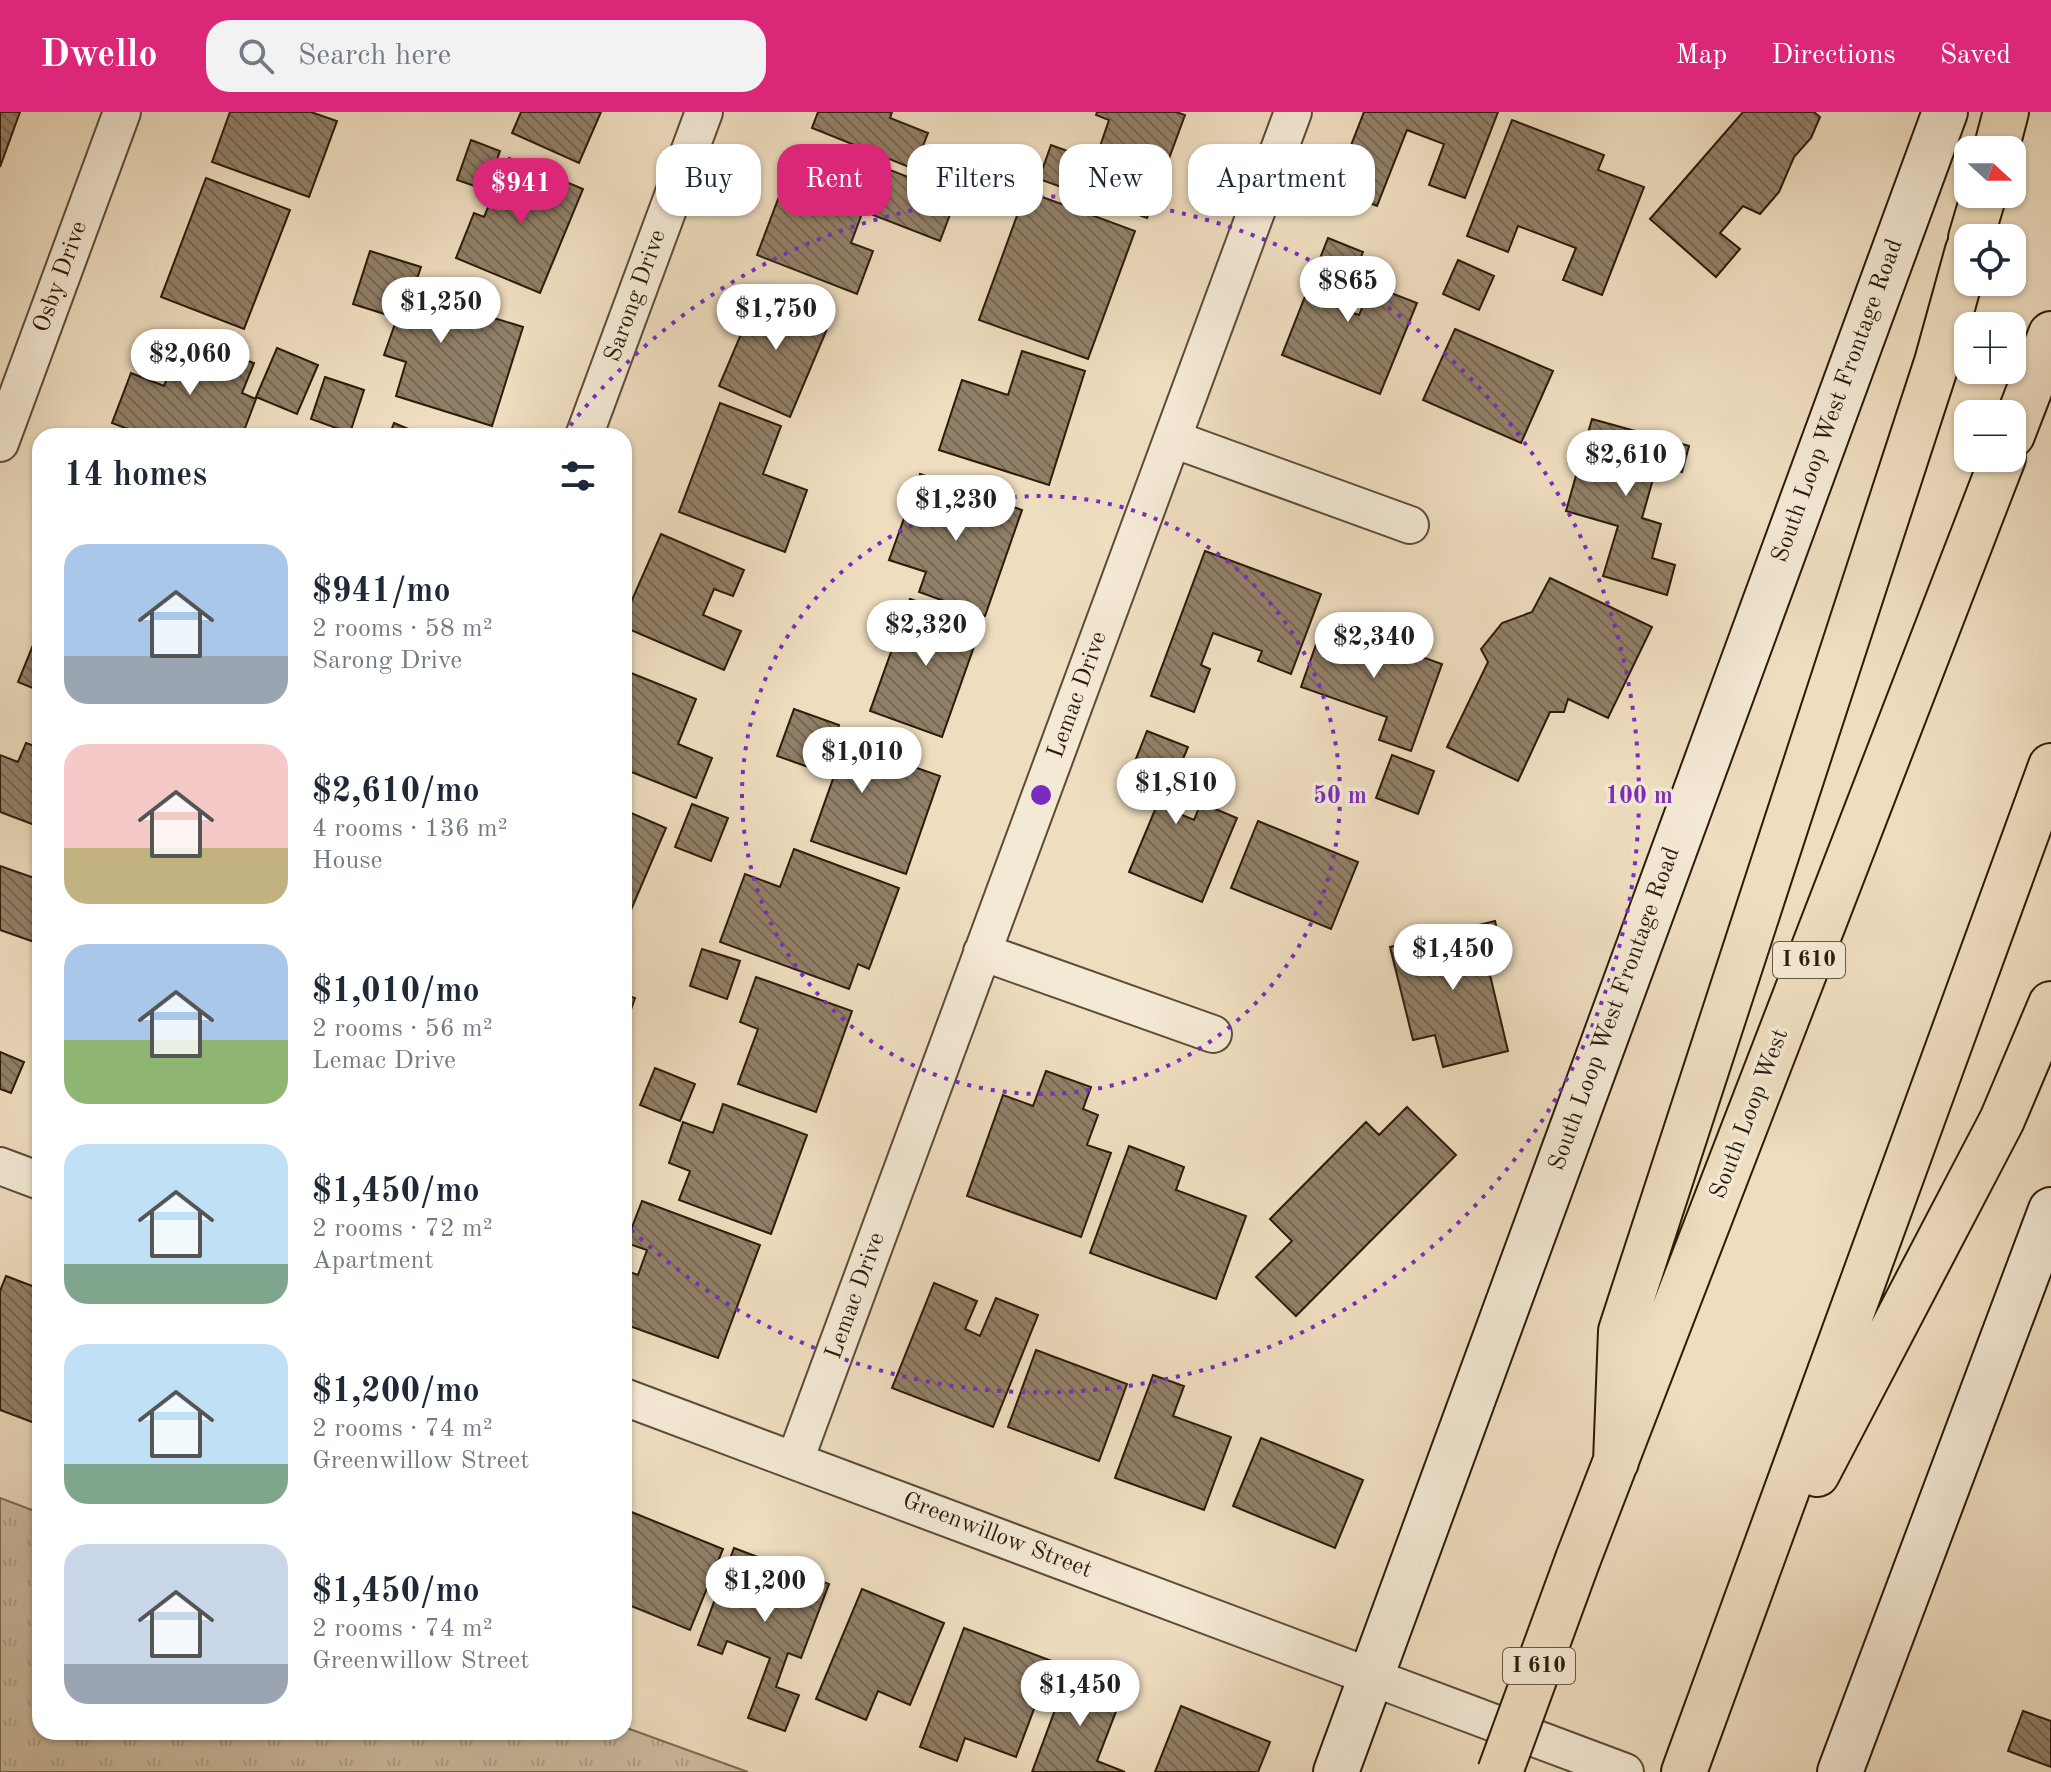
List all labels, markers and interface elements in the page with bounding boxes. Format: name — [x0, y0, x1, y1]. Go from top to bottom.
search box — [206, 20, 766, 92]
icon: search — [234, 34, 278, 78]
text: Dwello — [40, 37, 158, 75]
text: Search here — [298, 41, 451, 71]
text: Map — [1675, 42, 1727, 70]
text: Directions — [1771, 42, 1896, 70]
text: Saved — [1940, 42, 2011, 70]
north arrow — [1954, 136, 2026, 208]
map controls — [1954, 136, 2026, 472]
chip: Buy — [656, 144, 761, 216]
chip: Rent — [777, 144, 891, 216]
chip: Filters — [907, 144, 1043, 216]
chip: New — [1059, 144, 1172, 216]
chip: Apartment — [1188, 144, 1375, 216]
pin: $941 — [474, 158, 568, 226]
text: $941 — [491, 171, 551, 197]
street label: Osby Drive — [30, 218, 92, 336]
button: locate — [1954, 224, 2026, 296]
street label: Sarong Drive — [601, 227, 671, 365]
street label: South Loop West Frontage Road — [1768, 236, 1908, 566]
pin: $865 — [1301, 256, 1395, 324]
text: $865 — [1318, 269, 1378, 295]
pin: $1,250 — [376, 277, 506, 345]
pin: $1,750 — [711, 284, 841, 352]
text: $1,250 — [400, 290, 482, 316]
text: $1,750 — [735, 297, 817, 323]
button: + — [1954, 312, 2026, 384]
pin: $2,060 — [125, 329, 255, 397]
text: $2,060 — [149, 342, 231, 368]
button: − — [1954, 400, 2026, 472]
pin: $2,610 — [1561, 430, 1691, 498]
text: $2,610 — [1585, 443, 1667, 469]
icon: filters — [556, 454, 600, 498]
text: 14 homes — [64, 459, 207, 493]
pin: $1,230 — [891, 475, 1021, 543]
text: $1,230 — [915, 488, 997, 514]
text: $941/mo — [312, 575, 451, 609]
icon: home — [128, 576, 224, 672]
pin: $2,320 — [861, 600, 991, 668]
pin: $2,340 — [1309, 612, 1439, 680]
text: $2,320 — [885, 613, 967, 639]
text: 2 rooms · 58 m² — [312, 616, 493, 642]
text: $2,340 — [1333, 625, 1415, 651]
street label: Lemac Drive — [1044, 628, 1112, 762]
text: Sarong Drive — [312, 648, 462, 674]
pin: $1,010 — [797, 727, 927, 795]
text: $1,010 — [821, 740, 903, 766]
pin: $1,810 — [1111, 758, 1241, 826]
text: $1,810 — [1135, 771, 1217, 797]
text: $2,610/mo — [312, 775, 480, 809]
icon: home — [128, 776, 224, 872]
centre of rings — [1027, 781, 1055, 809]
text: 50 m — [1313, 784, 1367, 809]
text: 100 m — [1605, 785, 1673, 809]
text: 4 rooms · 136 m² — [312, 816, 508, 842]
street label: South Loop West Frontage Road — [1545, 844, 1685, 1174]
text: House — [312, 848, 383, 874]
pin: $1,450 — [1388, 924, 1518, 992]
text: $1,450 — [1412, 937, 1494, 963]
road number: I 610 — [1773, 942, 1845, 978]
text: $1,010/mo — [312, 975, 480, 1009]
icon: home — [128, 976, 224, 1072]
text: 2 rooms · 56 m² — [312, 1016, 493, 1042]
street label: South Loop West — [1707, 1026, 1793, 1202]
text: Lemac Drive — [312, 1048, 456, 1074]
text: $1,450/mo — [312, 1175, 480, 1209]
icon: home — [128, 1176, 224, 1272]
text: 2 rooms · 72 m² — [312, 1216, 493, 1242]
street label: Lemac Drive — [822, 1229, 890, 1363]
text: Apartment — [312, 1248, 434, 1274]
text: $1,200/mo — [312, 1375, 480, 1409]
icon: home — [128, 1376, 224, 1472]
text: 2 rooms · 74 m² — [312, 1416, 493, 1442]
text: Greenwillow Street — [312, 1448, 529, 1474]
street label: Greenwillow Street — [899, 1489, 1095, 1583]
pin: $1,200 — [700, 1556, 830, 1624]
text: $1,200 — [724, 1569, 806, 1595]
text: $1,450/mo — [312, 1575, 480, 1609]
icon: home — [128, 1576, 224, 1672]
text: 2 rooms · 74 m² — [312, 1616, 493, 1642]
text: Greenwillow Street — [312, 1648, 529, 1674]
road number: I 610 — [1503, 1648, 1575, 1684]
pin: $1,450 — [1015, 1660, 1145, 1728]
text: $1,450 — [1039, 1673, 1121, 1699]

